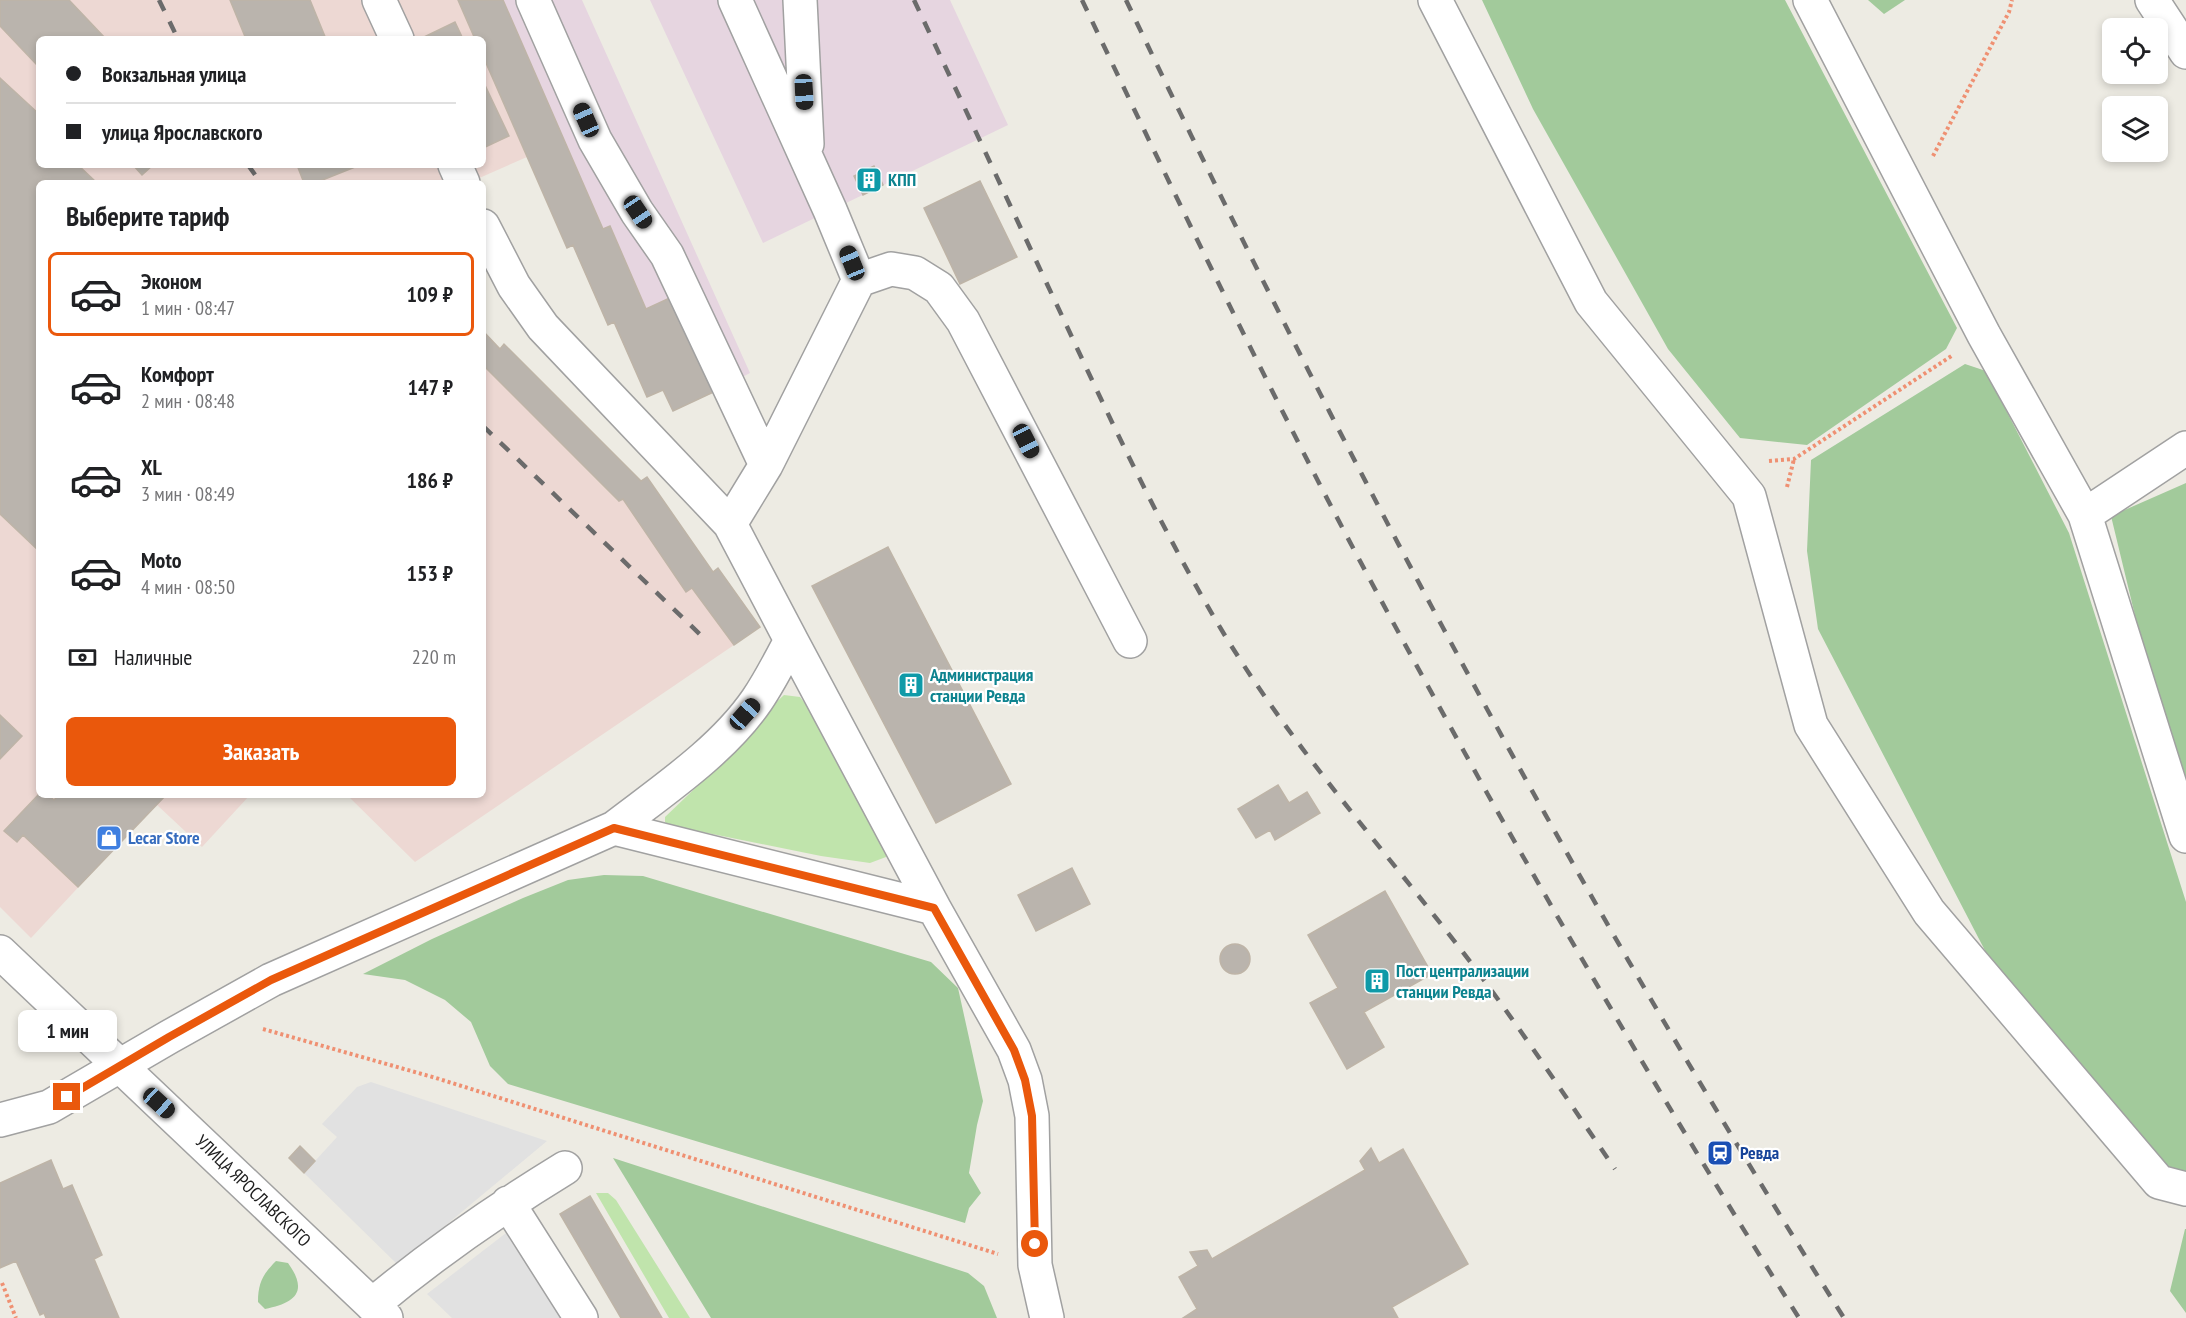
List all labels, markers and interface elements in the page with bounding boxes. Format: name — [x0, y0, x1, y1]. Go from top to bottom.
map controls — [2102, 18, 2168, 162]
button: locate — [2102, 18, 2168, 84]
text: Вокзальная улица — [102, 60, 246, 88]
car — [794, 74, 814, 110]
button: layers — [2102, 96, 2168, 162]
car — [570, 100, 602, 140]
text: улица Ярославского — [102, 118, 263, 146]
building icon: КПП — [854, 165, 884, 195]
place label: КПП — [888, 168, 916, 191]
car — [620, 192, 656, 232]
text: Выберите тариф — [66, 199, 229, 233]
car — [837, 243, 867, 283]
icon: car — [69, 267, 123, 321]
text: Эконом — [141, 267, 202, 295]
text: 109 ₽ — [406, 280, 453, 308]
text: 1 мин · 08:47 — [141, 295, 235, 321]
icon: car — [69, 360, 123, 414]
text: Комфорт — [141, 360, 214, 388]
text: 147 ₽ — [407, 373, 453, 401]
text: 2 мин · 08:48 — [141, 388, 235, 414]
car — [1010, 421, 1042, 461]
icon: car — [69, 453, 123, 507]
text: XL — [141, 453, 162, 481]
text: 186 ₽ — [406, 466, 453, 494]
text: 3 мин · 08:49 — [141, 481, 235, 507]
icon: car — [69, 546, 123, 600]
text: Moto — [141, 546, 182, 574]
text: 153 ₽ — [406, 559, 453, 587]
text: 4 мин · 08:50 — [141, 574, 235, 600]
icon: cash — [66, 641, 99, 674]
text: Наличные — [114, 643, 192, 671]
text: 220 m — [412, 644, 456, 670]
place label: Администрация станции Ревда — [929, 663, 1033, 707]
building icon: Администрация станции Ревда — [896, 670, 926, 700]
car — [726, 695, 764, 733]
button: Заказать — [66, 717, 456, 786]
shop icon: Lecar Store — [94, 823, 124, 853]
place label: Lecar Store — [128, 826, 200, 849]
place label: Пост централизации станции Ревда — [1396, 959, 1529, 1003]
building icon: Пост централизации станции Ревда — [1362, 966, 1392, 996]
callout: 1 мин — [17, 1010, 116, 1052]
text: 1 мин — [46, 1018, 89, 1044]
route end — [53, 1083, 80, 1110]
car — [140, 1084, 178, 1122]
street label: УЛИЦА ЯРОСЛАВСКОГО — [191, 1130, 316, 1252]
station icon: Ревда — [1705, 1138, 1735, 1168]
place label: Ревда — [1740, 1141, 1779, 1164]
route start — [1021, 1230, 1048, 1257]

